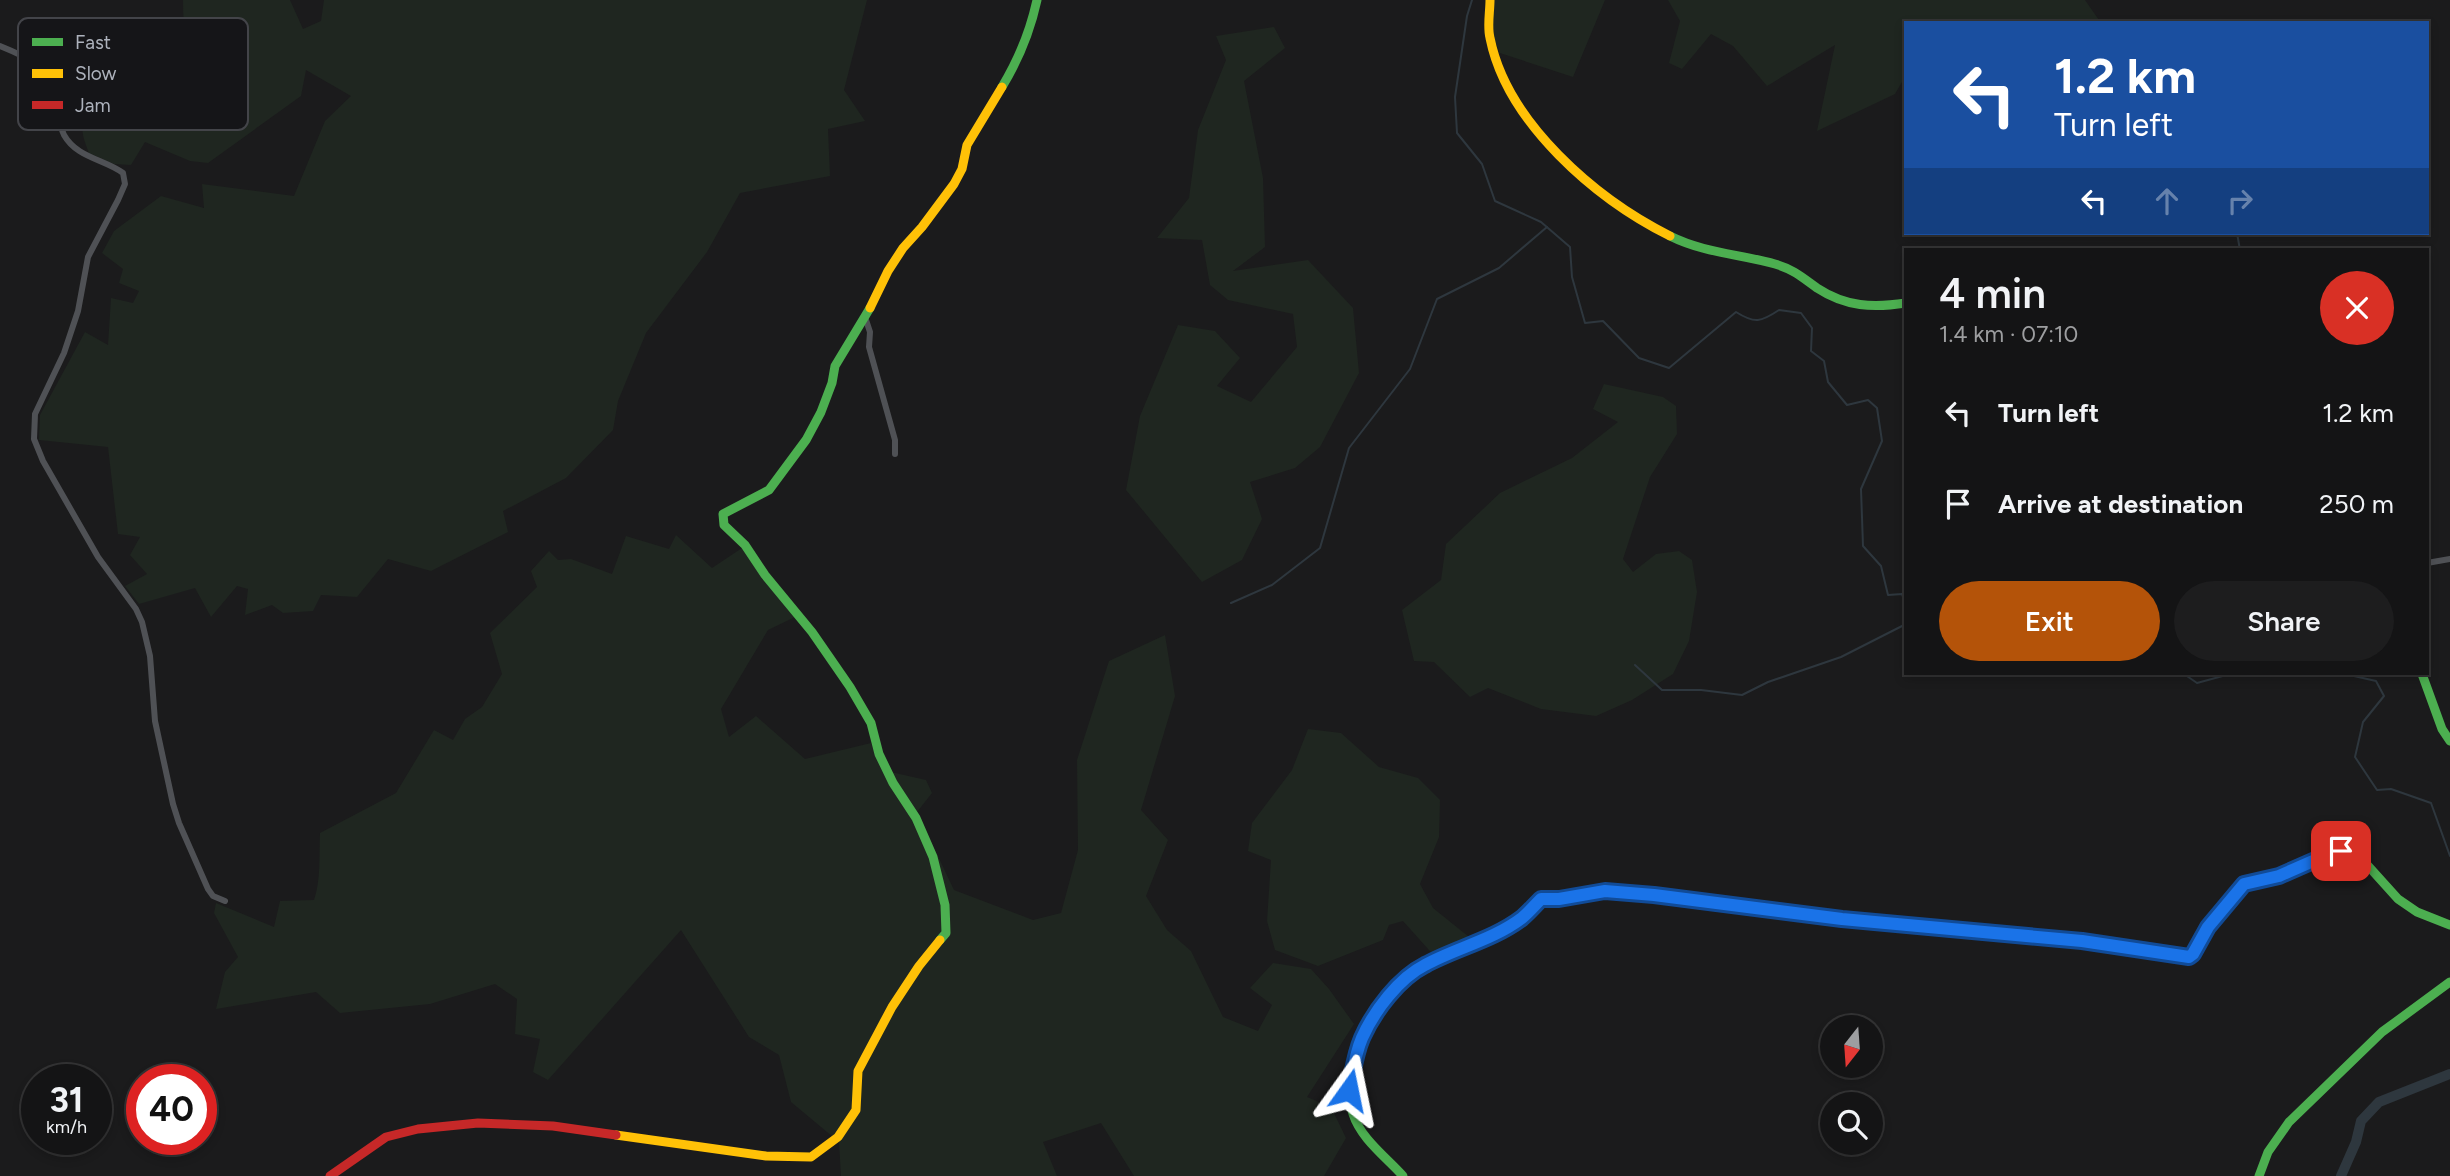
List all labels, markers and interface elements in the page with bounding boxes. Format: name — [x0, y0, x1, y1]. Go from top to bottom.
legend — [18, 18, 248, 130]
text: Fast — [75, 31, 111, 54]
text: 1.2 km — [2054, 46, 2196, 105]
icon: left — [1939, 49, 2030, 140]
text: Slow — [75, 62, 117, 85]
text: Jam — [75, 94, 111, 117]
text: Turn left — [2054, 106, 2173, 144]
icon: left — [2075, 182, 2113, 220]
icon: ahead — [2148, 182, 2186, 220]
icon: right — [2221, 182, 2259, 220]
text: 4 min — [1939, 268, 2046, 319]
button: close — [2320, 271, 2394, 345]
text: 1.4 km · 07:10 — [1939, 320, 2078, 348]
icon: left — [1939, 394, 1977, 432]
text: Turn left — [1998, 397, 2099, 429]
text: 1.2 km — [2322, 397, 2394, 429]
icon: arrive — [1939, 485, 1977, 523]
text: Arrive at destination — [1998, 488, 2243, 520]
text: 250 m — [2319, 488, 2394, 520]
button: Exit — [1939, 581, 2160, 661]
button: Share — [2174, 581, 2394, 661]
pin — [2311, 821, 2371, 881]
icon: arrive — [2322, 832, 2360, 870]
north arrow — [1820, 1015, 1883, 1078]
map controls — [1820, 1015, 1883, 1155]
position arrow — [1312, 1053, 1386, 1127]
speed limit sign: 40 — [126, 1064, 217, 1155]
text: 31 — [49, 1079, 84, 1121]
button: search — [1820, 1092, 1883, 1155]
text: km/h — [46, 1116, 87, 1138]

